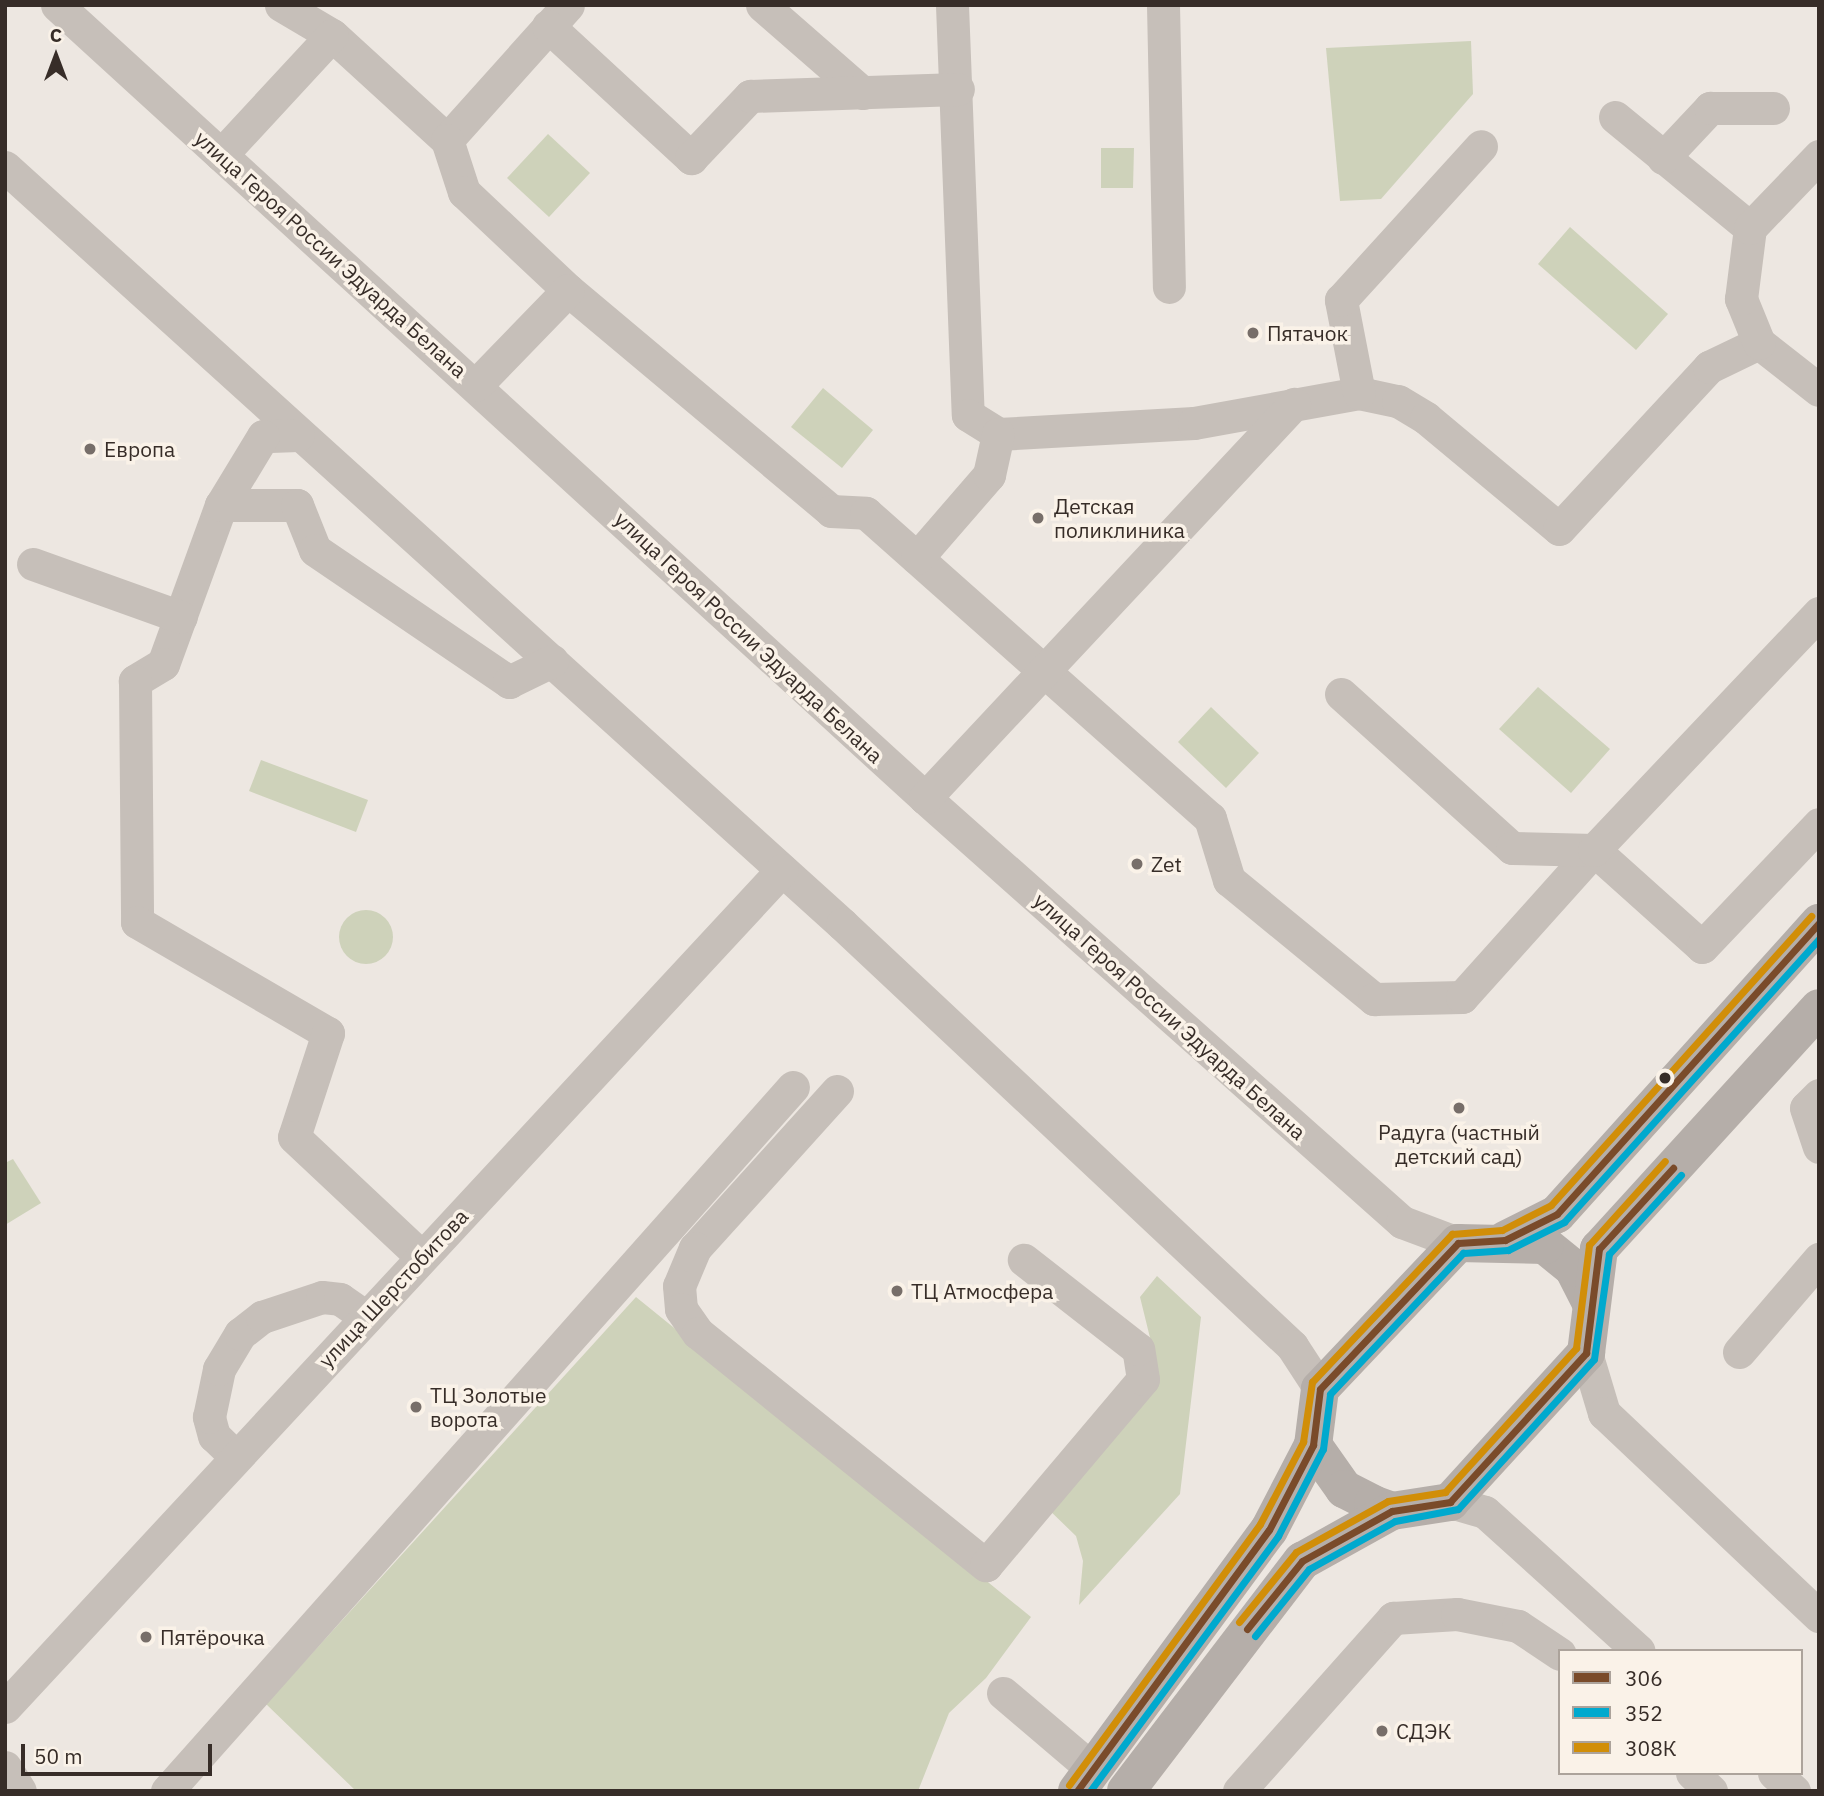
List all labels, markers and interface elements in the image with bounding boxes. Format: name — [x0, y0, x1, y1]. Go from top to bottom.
north arrow — [21, 21, 91, 91]
text: С — [50, 23, 62, 47]
street label: улица Героя России Эдуарда Белана — [190, 125, 472, 383]
place label: Пятачок — [1267, 320, 1348, 346]
marker: Пятачок — [1245, 325, 1261, 341]
place label: Европа — [104, 436, 175, 462]
marker: Европа — [82, 441, 98, 457]
place label: Детская поликлиника — [1054, 493, 1185, 543]
street label: улица Героя России Эдуарда Белана — [610, 506, 888, 768]
marker: Детская поликлиника — [1028, 508, 1048, 528]
place label: Zet — [1151, 851, 1182, 877]
marker: Zet — [1129, 856, 1145, 872]
street label: улица Героя России Эдуарда Белана — [1029, 887, 1311, 1145]
unlabelled marker — [1658, 1071, 1672, 1085]
marker: Радуга (частный детский сад) — [1451, 1100, 1467, 1116]
place label: Радуга (частный детский сад) — [1378, 1119, 1540, 1169]
street label: улица Шерстобитова — [313, 1204, 473, 1372]
place label: ТЦ Атмосфера — [911, 1278, 1053, 1304]
marker: ТЦ Атмосфера — [889, 1283, 905, 1299]
place label: ТЦ Золотые ворота — [430, 1382, 546, 1432]
marker: ТЦ Золотые ворота — [408, 1399, 424, 1415]
place label: Пятёрочка — [160, 1624, 265, 1650]
marker: Пятёрочка — [138, 1629, 154, 1645]
legend — [1558, 1649, 1803, 1775]
text: 306 — [1625, 1664, 1663, 1692]
text: 352 — [1625, 1699, 1663, 1727]
place label: СДЭК — [1396, 1718, 1451, 1744]
marker: СДЭК — [1374, 1723, 1390, 1739]
scale bar — [24, 1730, 215, 1774]
text: 308К — [1625, 1734, 1677, 1762]
text: 50 m — [34, 1742, 83, 1770]

